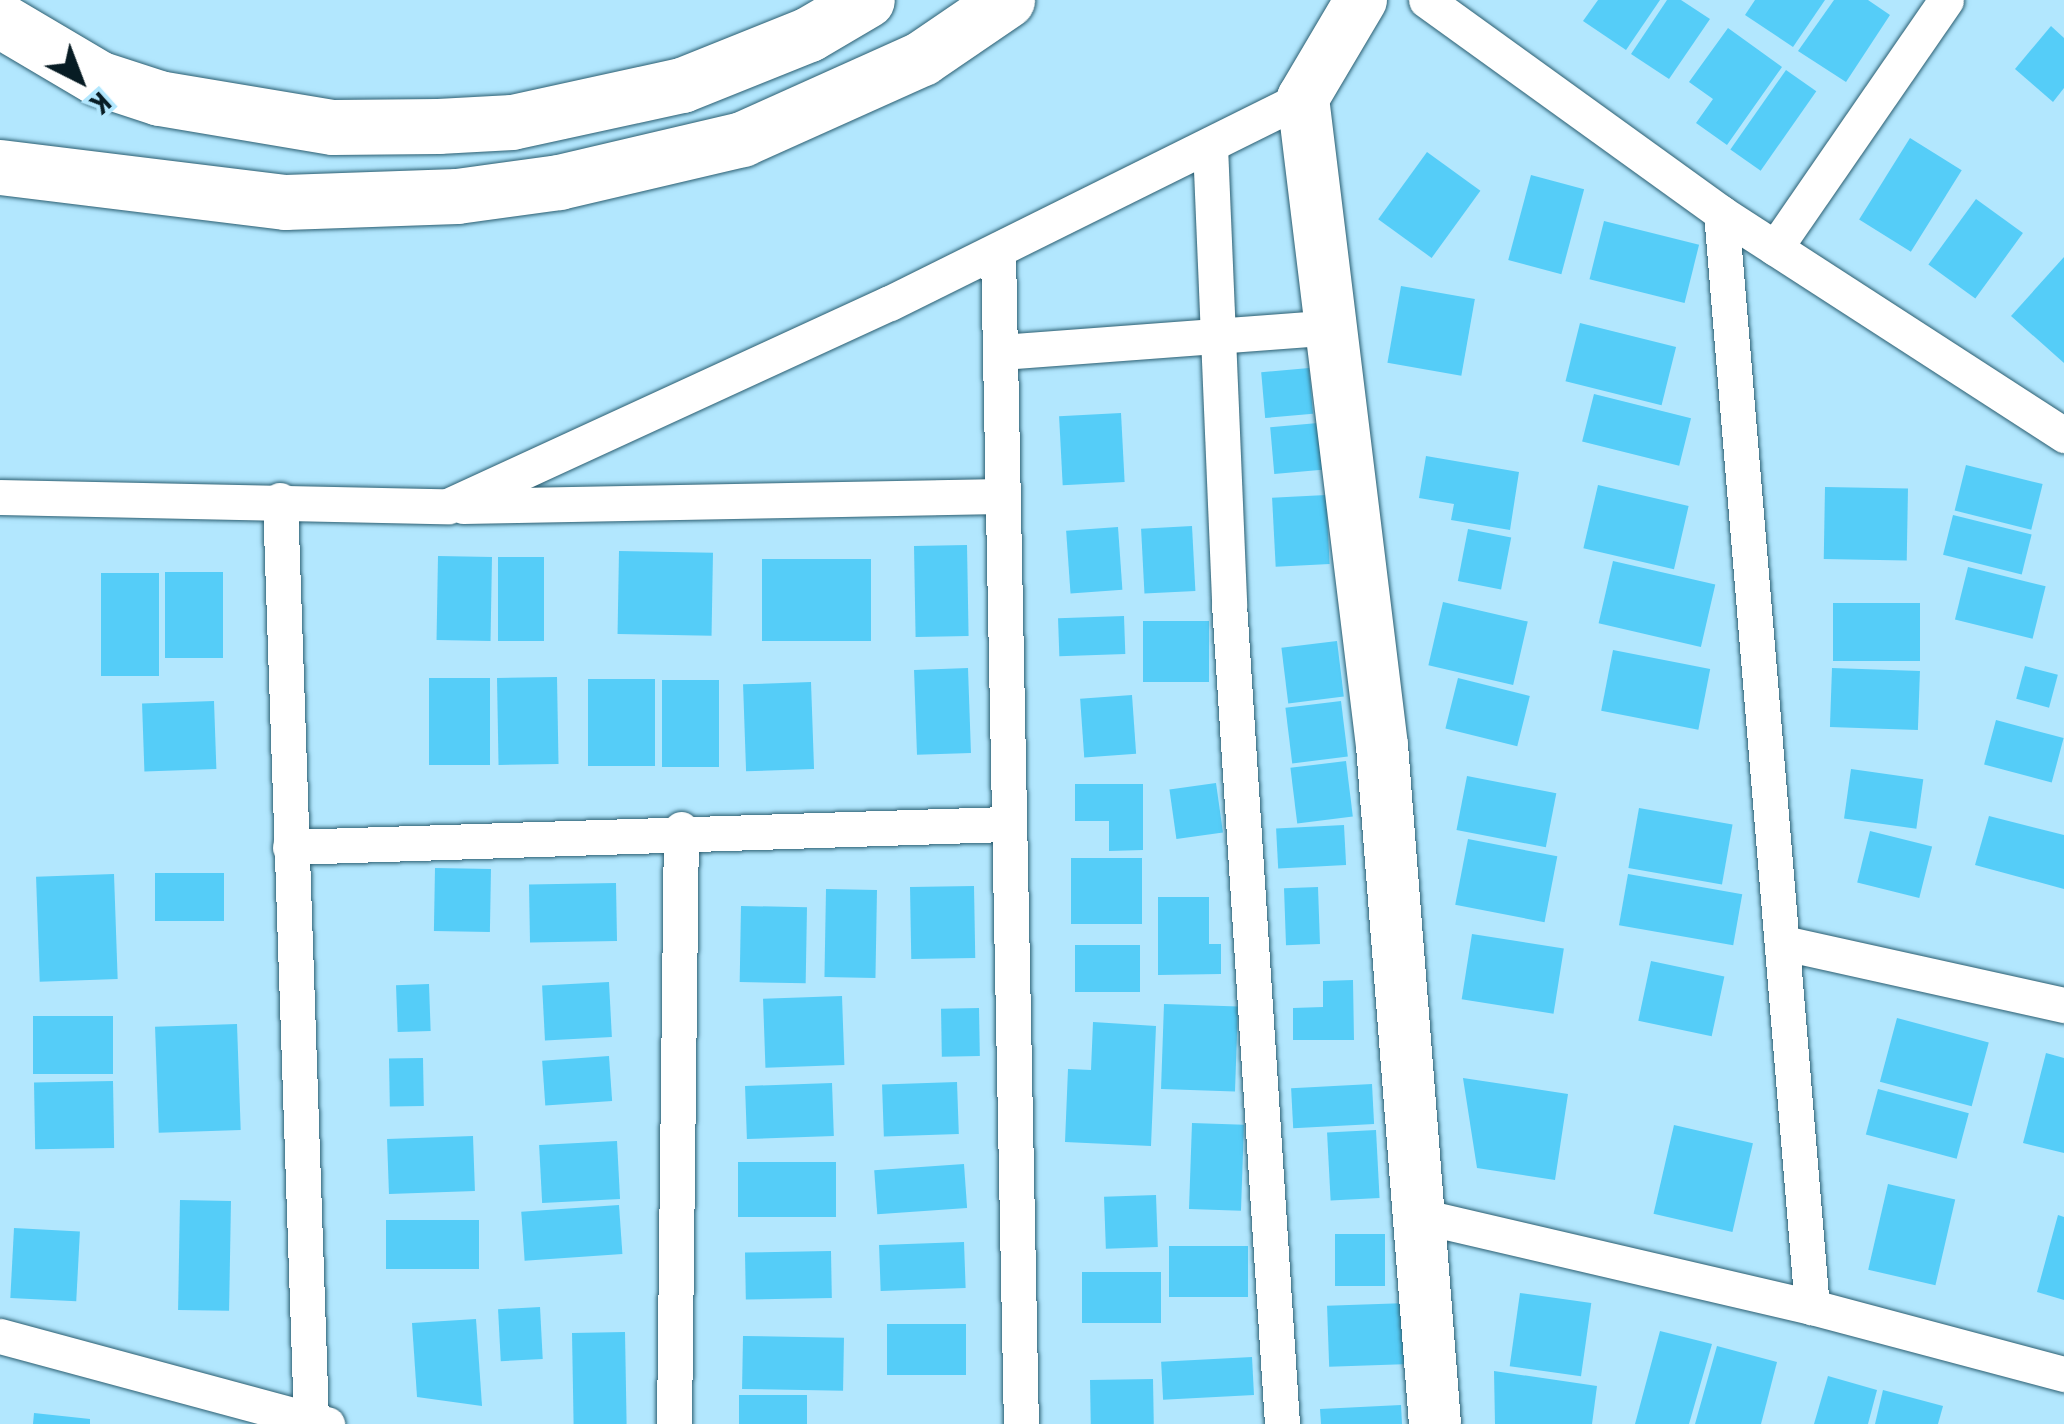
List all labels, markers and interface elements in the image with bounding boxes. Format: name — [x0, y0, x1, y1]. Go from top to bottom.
north arrow — [30, 30, 130, 130]
text: K — [84, 85, 117, 120]

